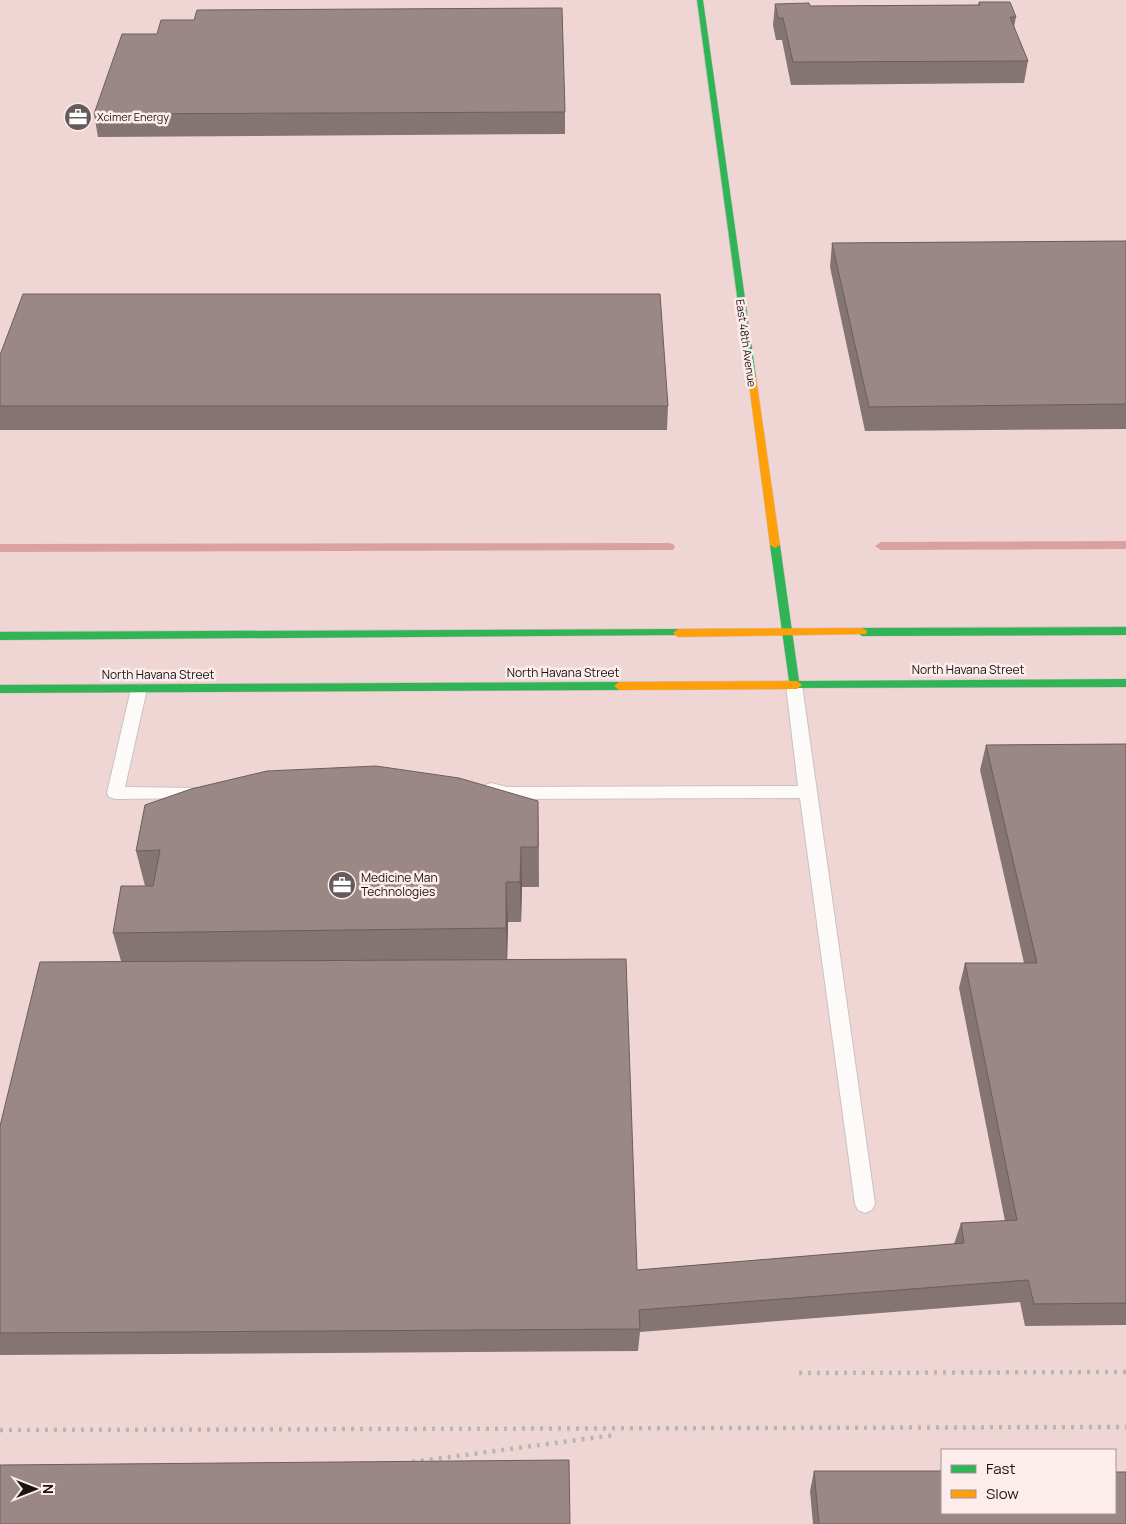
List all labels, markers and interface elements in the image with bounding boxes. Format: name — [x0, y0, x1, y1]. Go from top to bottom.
office icon: Xcimer Energy — [63, 102, 93, 132]
place label: Xcimer Energy — [97, 109, 169, 124]
street label: East 48th Avenue — [733, 298, 760, 388]
street label: North Havana Street — [912, 661, 1024, 678]
street label: North Havana Street — [507, 664, 619, 681]
street label: North Havana Street — [102, 666, 214, 683]
place label: Medicine Man Technologies — [361, 869, 438, 900]
office icon: Medicine Man Technologies — [327, 870, 357, 900]
legend — [941, 1449, 1116, 1514]
text: Fast — [986, 1458, 1015, 1479]
north arrow — [10, 1464, 60, 1514]
text: Slow — [986, 1483, 1019, 1504]
text: N — [39, 1484, 58, 1494]

